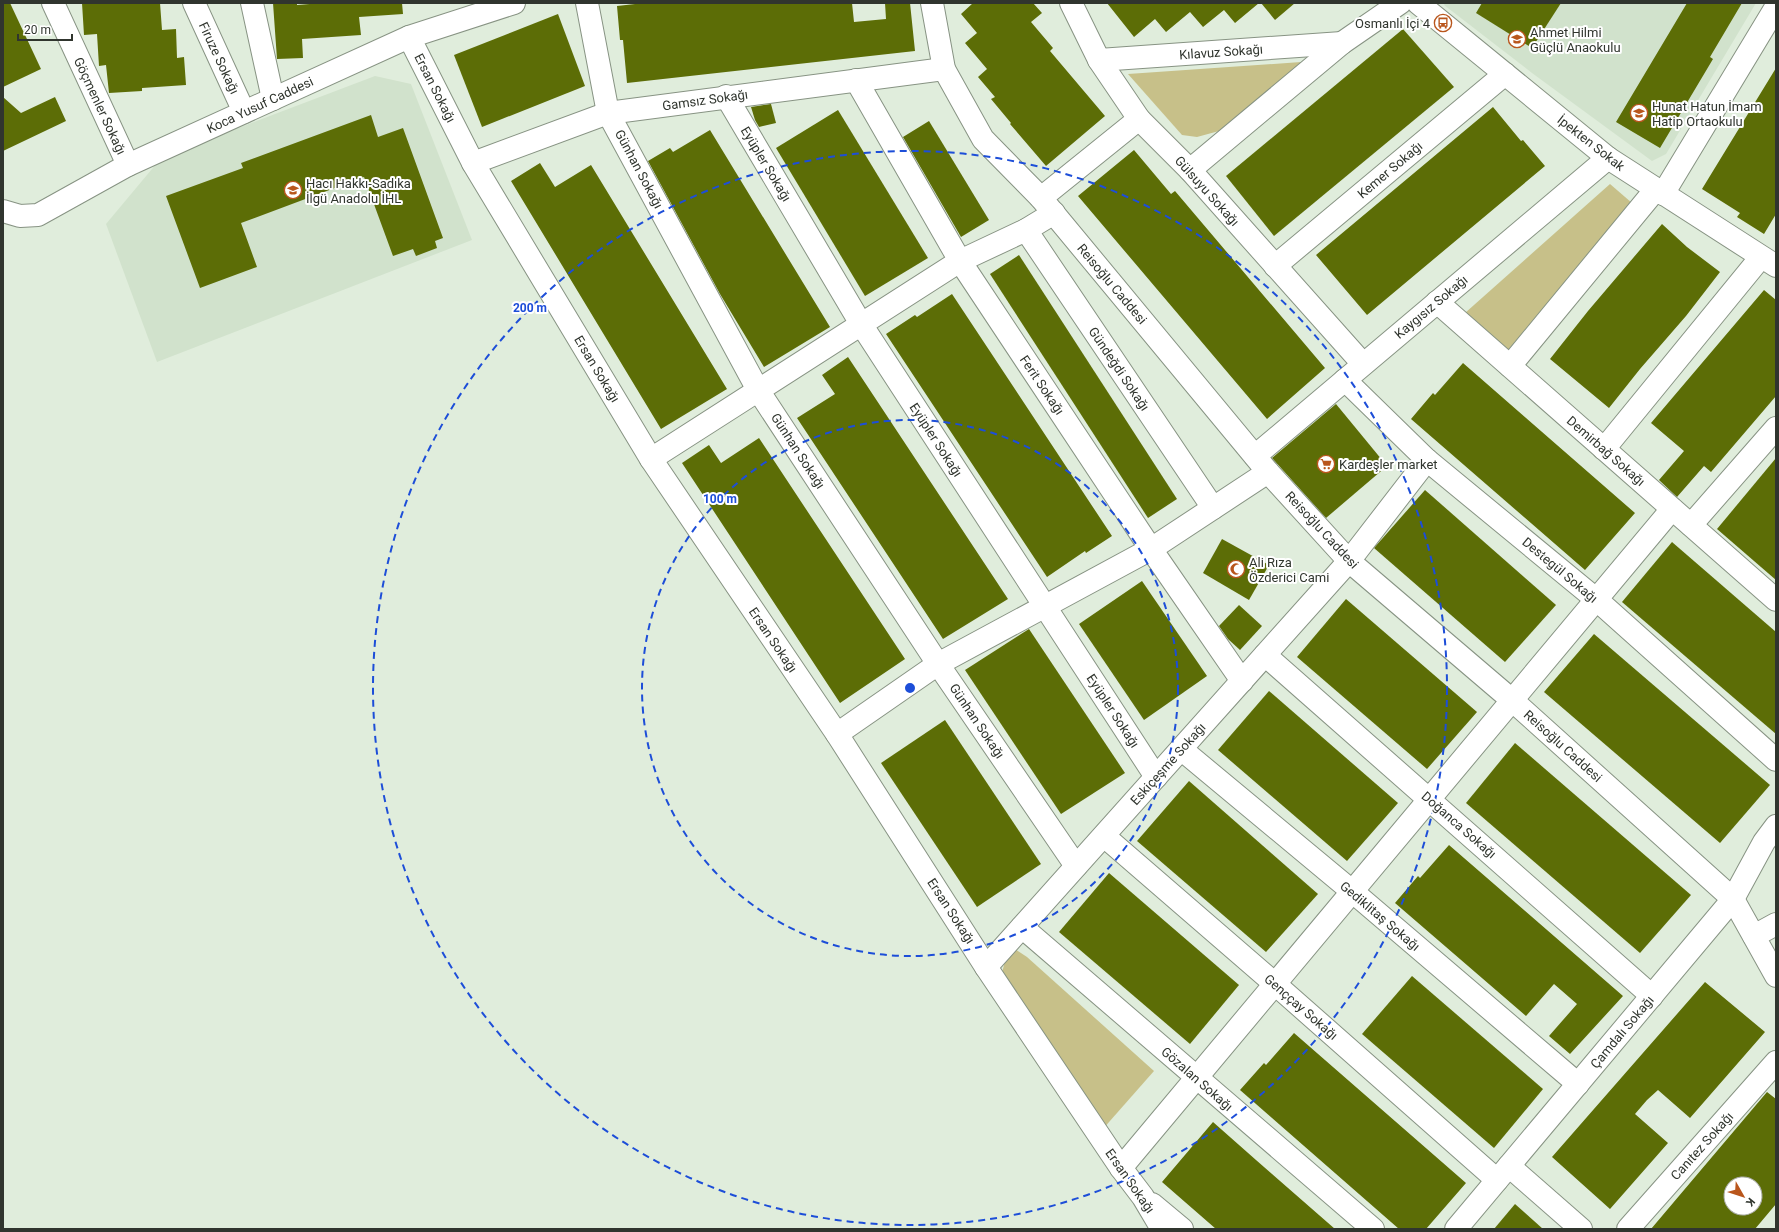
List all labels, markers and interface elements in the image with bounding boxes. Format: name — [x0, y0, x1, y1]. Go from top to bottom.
bus stop icon: Osmanlı İçi 4 — [1433, 13, 1453, 33]
scale bar — [18, 16, 72, 42]
place label: Osmanlı İçi 4 — [1355, 16, 1431, 31]
street label: Firuze Sokağı — [196, 20, 242, 96]
text: 20 m — [24, 23, 51, 37]
place label: Ahmet Hilmi Güçlü Anaokulu — [1530, 25, 1621, 55]
school or university icon: Ahmet Hilmi Güçlü Anaokulu — [1507, 29, 1527, 49]
street label: Kılavuz Sokağı — [1179, 42, 1263, 62]
street label: Ersan Sokağı — [411, 51, 459, 125]
street label: Göçmenler Sokağı — [71, 55, 129, 157]
street label: Koca Yusuf Caddesi — [204, 74, 316, 136]
street label: Gamsız Sokağı — [661, 87, 749, 113]
place label: Hunat Hatun İmam Hatip Ortaokulu — [1652, 99, 1762, 129]
school or university icon: Hunat Hatun İmam Hatip Ortaokulu — [1629, 103, 1649, 123]
street label: İpekten Sokak — [1554, 112, 1628, 174]
street label: Eyüpler Sokağı — [738, 124, 794, 204]
street label: Günhan Sokağı — [612, 127, 666, 211]
street label: Kemer Sokağı — [1354, 139, 1426, 201]
street label: Gülsuyu Sokağı — [1172, 153, 1242, 229]
place label: Hacı Hakkı-Sadıka İlgü Anadolu İHL — [306, 176, 411, 206]
school or university icon: Hacı Hakkı-Sadıka İlgü Anadolu İHL — [283, 180, 303, 200]
street label: Reisoğlu Caddesi — [1074, 241, 1150, 327]
street label: Kaygısız Sokağı — [1391, 272, 1471, 342]
text: 200 m — [513, 301, 547, 315]
street label: Gündeğdi Sokağı — [1085, 324, 1153, 414]
street label: Ersan Sokağı — [571, 333, 623, 405]
street label: Ferit Sokağı — [1017, 352, 1067, 418]
street label: Eyüpler Sokağı — [907, 400, 965, 480]
street label: Günhan Sokağı — [768, 410, 828, 492]
street label: Demirbağ Sokağı — [1564, 413, 1648, 489]
supermarket icon: Kardeşler market — [1316, 454, 1336, 474]
place label: Kardeşler market — [1339, 457, 1438, 472]
street label: Reisoğlu Caddesi — [1282, 488, 1362, 572]
text: 100 m — [703, 492, 737, 506]
street label: Destegül Sokağı — [1519, 534, 1601, 606]
place label: Ali Rıza Özderici Cami — [1249, 555, 1329, 585]
mosque icon: Ali Rıza Özderici Cami — [1226, 559, 1246, 579]
street label: Ersan Sokağı — [746, 605, 800, 675]
street label: Eyüpler Sokağı — [1084, 671, 1142, 751]
centre of rings — [903, 681, 917, 695]
street label: Günhan Sokağı — [946, 681, 1008, 761]
street label: Reisoğlu Caddesi — [1521, 707, 1605, 785]
street label: Eskiçeşme Sokağı — [1127, 720, 1209, 808]
street label: Doğanca Sokağı — [1419, 789, 1499, 861]
street label: Ersan Sokağı — [924, 875, 978, 947]
street label: Gediklitaş Sokağı — [1337, 878, 1423, 954]
street label: Genççay Sokağı — [1261, 971, 1341, 1043]
street label: Çamdalı Sokağı — [1587, 993, 1657, 1071]
street label: Gözalan Sokağı — [1158, 1044, 1236, 1114]
street label: Canıtez Sokağı — [1668, 1109, 1736, 1183]
street label: Ersan Sokağı — [1102, 1146, 1158, 1216]
north arrow — [1723, 1176, 1763, 1216]
text: K — [1742, 1195, 1758, 1210]

